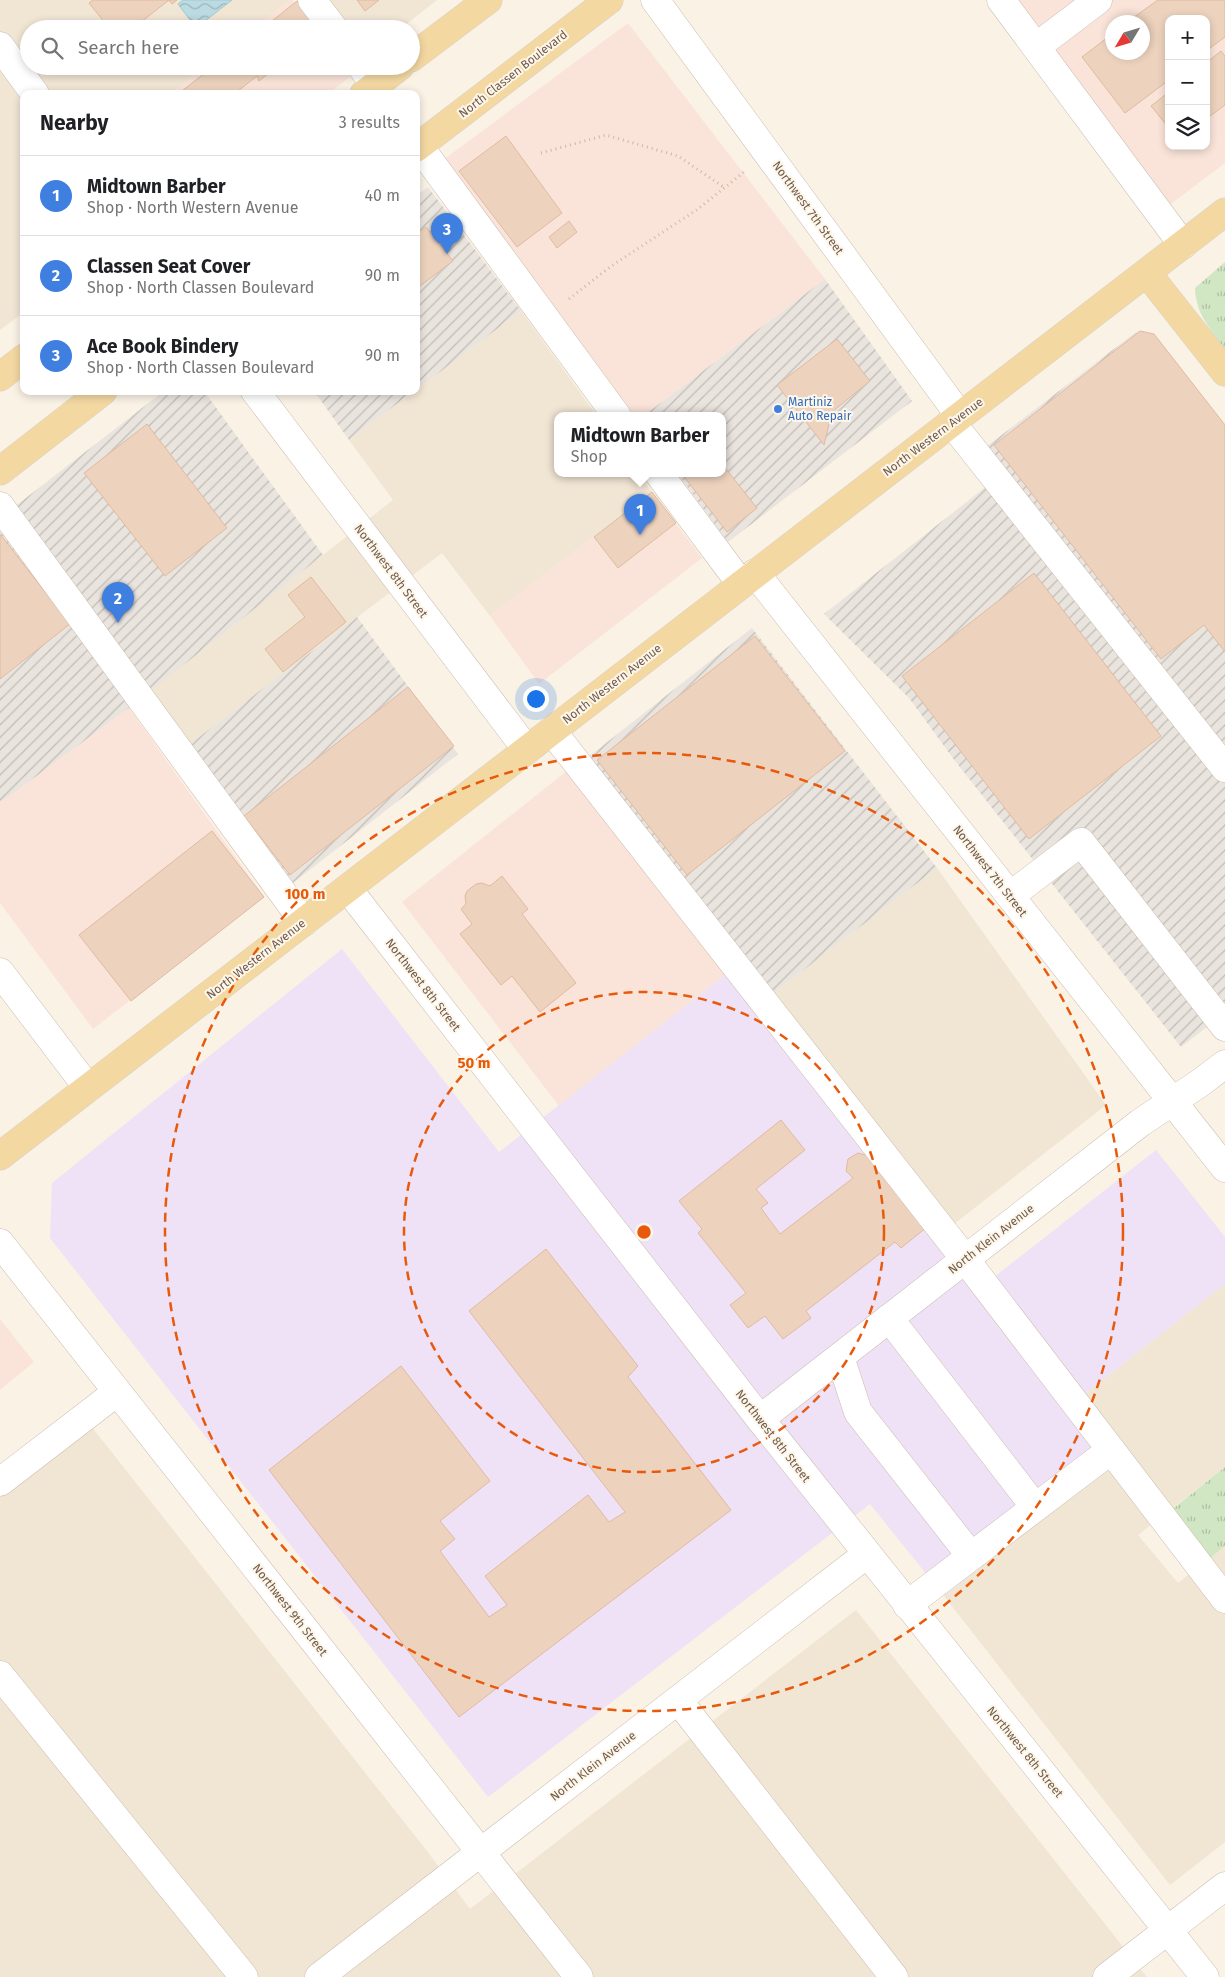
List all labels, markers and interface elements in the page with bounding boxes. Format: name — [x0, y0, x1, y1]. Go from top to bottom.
north arrow — [1105, 15, 1150, 60]
map controls — [1165, 15, 1210, 150]
button: + — [1165, 15, 1210, 60]
search box — [20, 20, 420, 75]
street label: North Classen Boulevard — [456, 27, 570, 121]
icon: search — [38, 34, 66, 62]
text: Search here — [78, 36, 179, 59]
button: − — [1165, 60, 1210, 105]
button: layers — [1165, 105, 1210, 150]
text: Nearby — [40, 110, 108, 136]
text: 3 results — [339, 113, 400, 132]
street label: Northwest 7th Street — [769, 159, 847, 258]
text: Midtown Barber — [87, 175, 226, 198]
text: 1 — [52, 186, 60, 205]
text: 40 m — [365, 186, 400, 205]
text: Shop · North Western Avenue — [87, 198, 299, 217]
pin: 3 — [431, 213, 463, 254]
text: Classen Seat Cover — [87, 255, 250, 278]
text: 2 — [52, 266, 60, 285]
text: 90 m — [365, 266, 400, 285]
text: Shop · North Classen Boulevard — [87, 278, 314, 297]
text: Ace Book Bindery — [87, 335, 238, 358]
text: 3 — [52, 346, 60, 365]
text: 90 m — [365, 346, 400, 365]
text: Shop · North Classen Boulevard — [87, 358, 314, 377]
place label: Martiniz Auto Repair — [788, 395, 852, 423]
street label: North Western Avenue — [880, 395, 986, 479]
marker: Martiniz Auto Repair — [772, 403, 784, 415]
popup — [554, 412, 726, 477]
text: Midtown Barber — [571, 424, 709, 447]
text: Shop — [571, 447, 608, 466]
pin: 1 — [624, 494, 656, 535]
street label: Northwest 8th Street — [351, 522, 431, 621]
pin: 2 — [102, 582, 134, 623]
street label: North Western Avenue — [560, 641, 664, 727]
your location — [523, 686, 549, 712]
street label: Northwest 7th Street — [950, 823, 1030, 920]
text: 100 m — [285, 885, 325, 903]
street label: North Western Avenue — [204, 916, 308, 1002]
street label: Northwest 8th Street — [383, 936, 464, 1034]
text: 50 m — [457, 1054, 491, 1072]
street label: North Klein Avenue — [945, 1201, 1037, 1277]
centre of rings — [635, 1223, 653, 1241]
street label: Northwest 8th Street — [733, 1387, 814, 1485]
street label: Northwest 9th Street — [250, 1561, 331, 1659]
street label: Northwest 8th Street — [984, 1704, 1066, 1801]
street label: North Klein Avenue — [547, 1728, 639, 1804]

